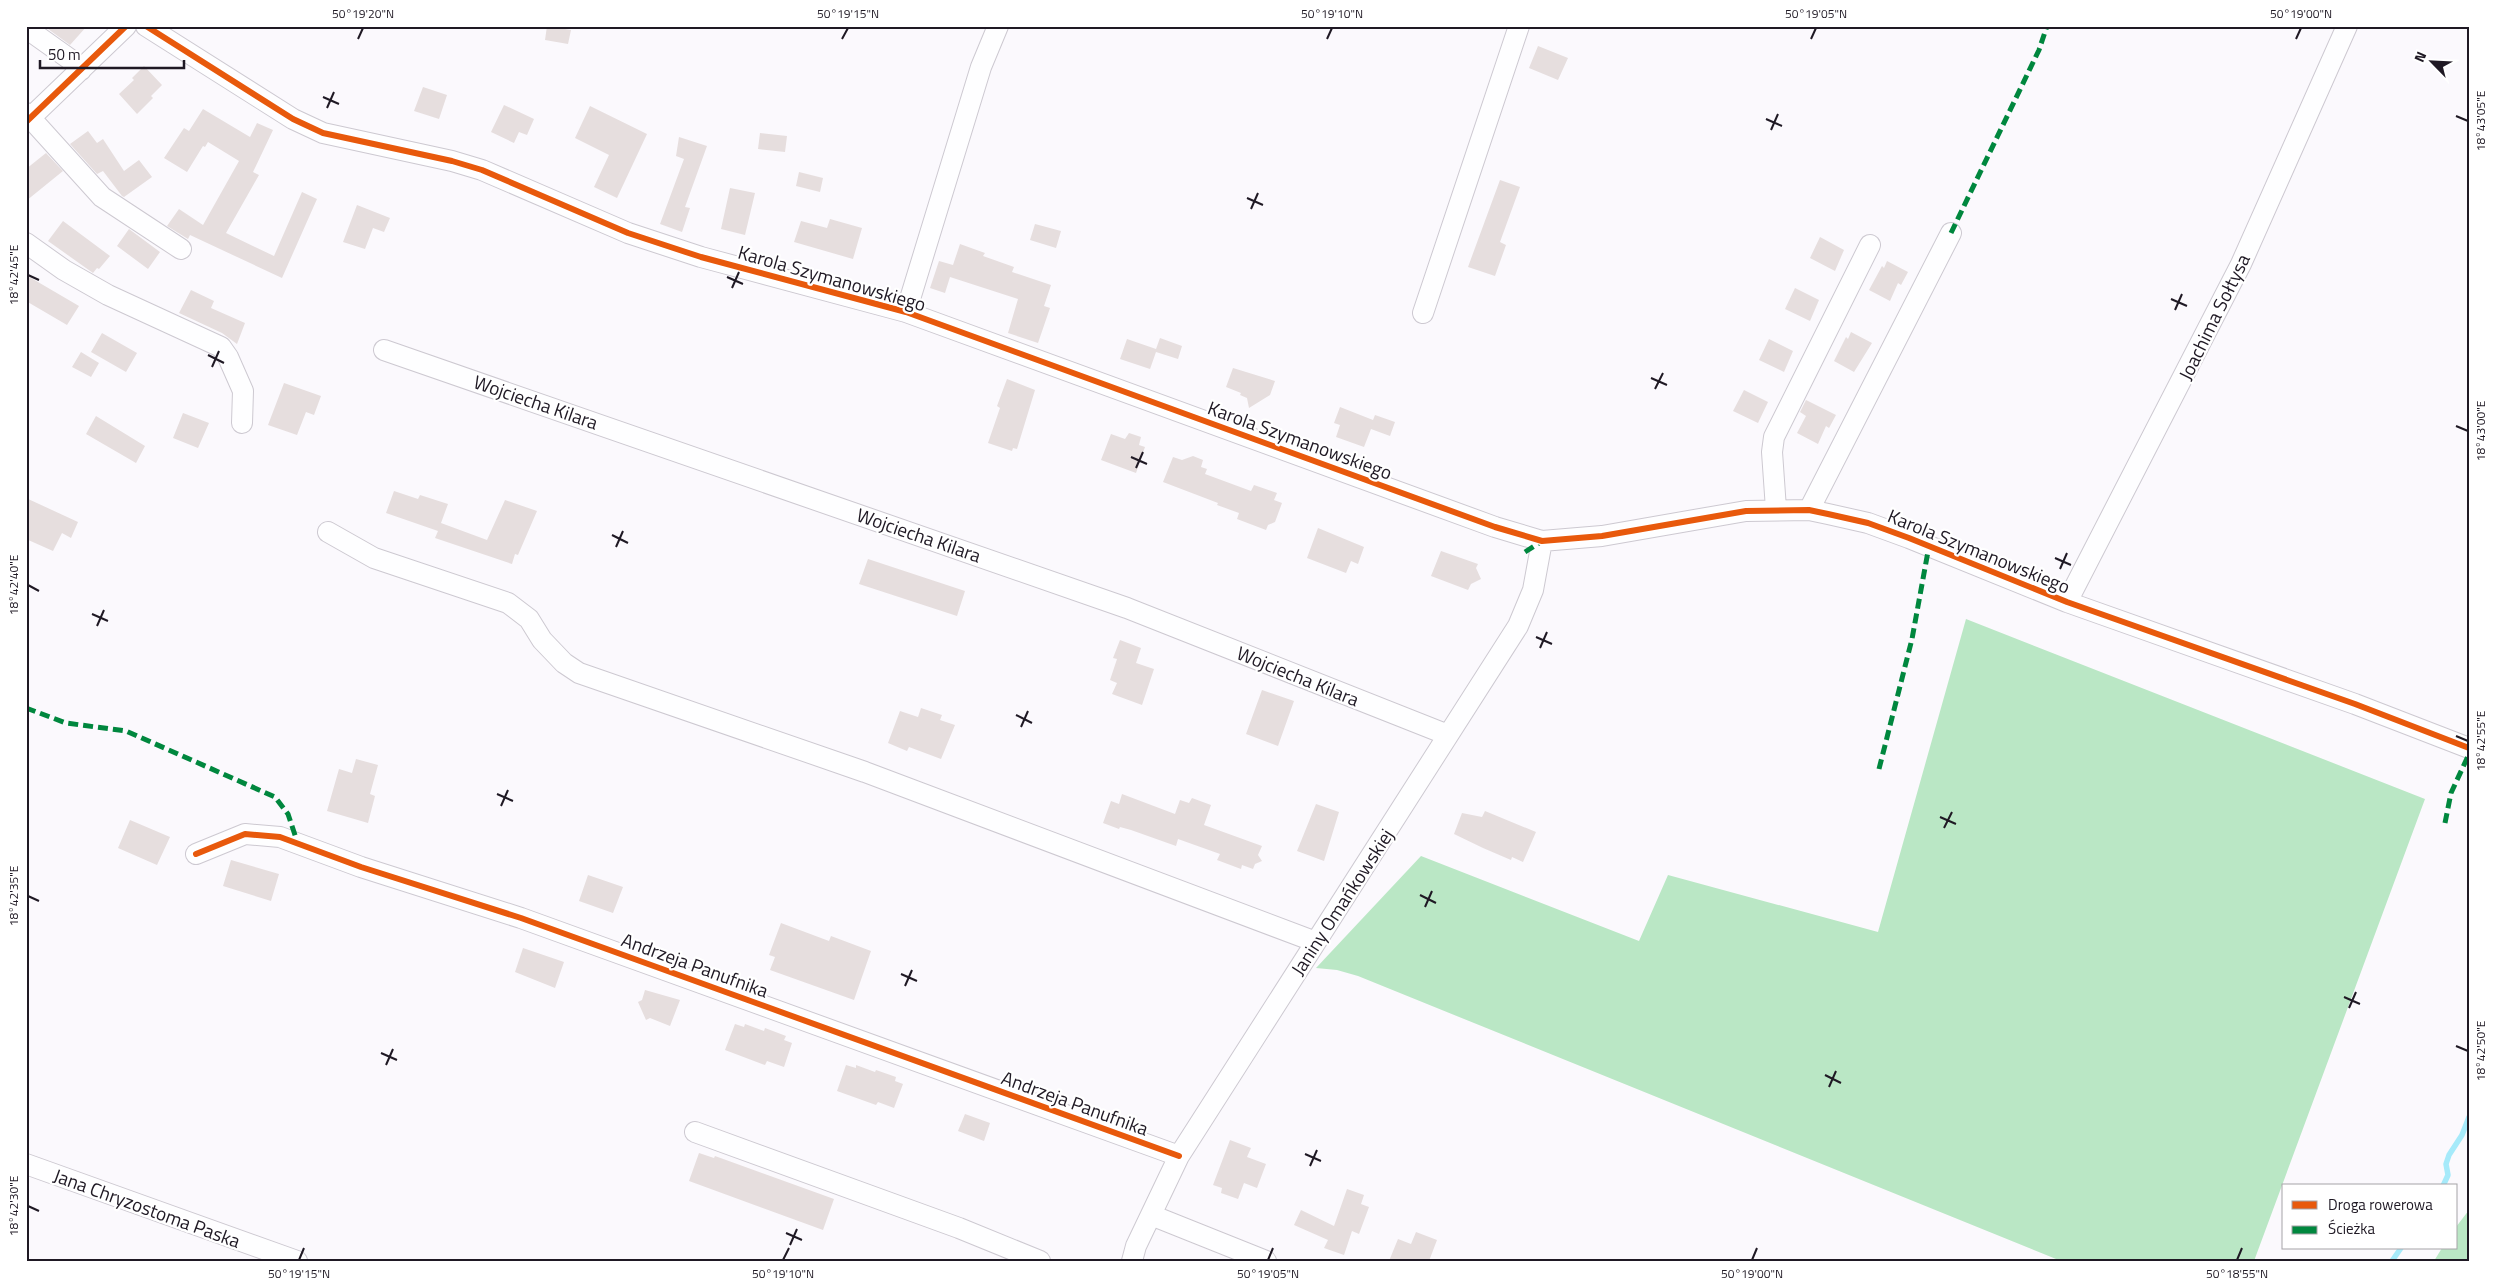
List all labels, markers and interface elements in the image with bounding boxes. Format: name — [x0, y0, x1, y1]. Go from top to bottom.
text: 50°19'20"N — [332, 4, 394, 23]
text: 50°19'15"N — [817, 4, 879, 23]
text: 50°19'10"N — [1301, 4, 1363, 23]
text: 50°19'05"N — [1785, 4, 1847, 23]
text: 50°19'00"N — [2270, 4, 2332, 23]
scale bar — [40, 38, 184, 70]
north arrow — [2408, 38, 2458, 88]
text: 50 m — [48, 43, 81, 66]
text: N — [2408, 48, 2431, 65]
text: 18°43'05"E — [2471, 90, 2490, 151]
street label: Karola Szymanowskiego — [735, 237, 930, 318]
text: 18°42'45"E — [4, 244, 23, 305]
street label: Joachima Sołtysa — [2170, 248, 2257, 385]
street label: Wojciecha Kilara — [470, 367, 603, 437]
street label: Karola Szymanowskiego — [1204, 393, 1396, 486]
text: 18°43'00"E — [2471, 400, 2490, 461]
street label: Wojciecha Kilara — [853, 500, 986, 570]
street label: Karola Szymanowskiego — [1884, 501, 2075, 600]
text: 18°42'40"E — [4, 554, 23, 615]
street label: Wojciecha Kilara — [1233, 638, 1364, 713]
text: 18°42'55"E — [2471, 710, 2490, 771]
street label: Janiny Omańkowskiej — [1283, 823, 1400, 981]
text: 18°42'35"E — [4, 865, 23, 926]
street label: Andrzeja Panufnika — [618, 924, 773, 1005]
text: 18°42'50"E — [2471, 1020, 2490, 1081]
street label: Andrzeja Panufnika — [998, 1062, 1153, 1143]
street label: Jana Chryzostoma Paska — [50, 1160, 245, 1255]
text: 18°42'30"E — [4, 1175, 23, 1236]
legend — [2282, 1184, 2458, 1250]
text: Droga rowerowa — [2328, 1193, 2433, 1216]
text: Ścieżka — [2328, 1217, 2375, 1240]
text: 50°19'15"N — [268, 1264, 330, 1283]
text: 50°19'10"N — [752, 1264, 814, 1283]
text: 50°19'05"N — [1237, 1264, 1299, 1283]
text: 50°19'00"N — [1721, 1264, 1783, 1283]
text: 50°18'55"N — [2206, 1264, 2268, 1283]

